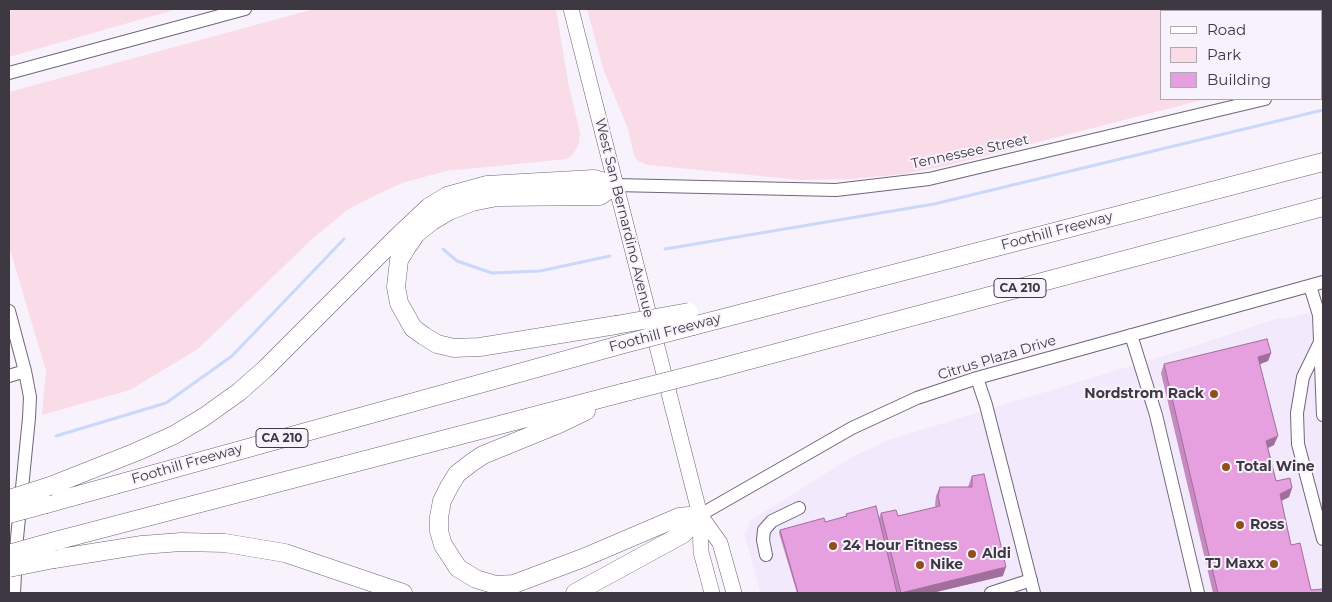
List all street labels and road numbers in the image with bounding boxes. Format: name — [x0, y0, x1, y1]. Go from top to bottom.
street label: West San Bernardino Avenue — [591, 116, 657, 320]
street label: Tennessee Street — [910, 131, 1030, 173]
street label: Foothill Freeway — [999, 208, 1115, 254]
road number: CA 210 — [994, 278, 1046, 298]
street label: Foothill Freeway — [607, 310, 723, 356]
street label: Citrus Plaza Drive — [936, 332, 1058, 384]
road number: CA 210 — [256, 428, 308, 448]
street label: Foothill Freeway — [129, 440, 245, 488]

